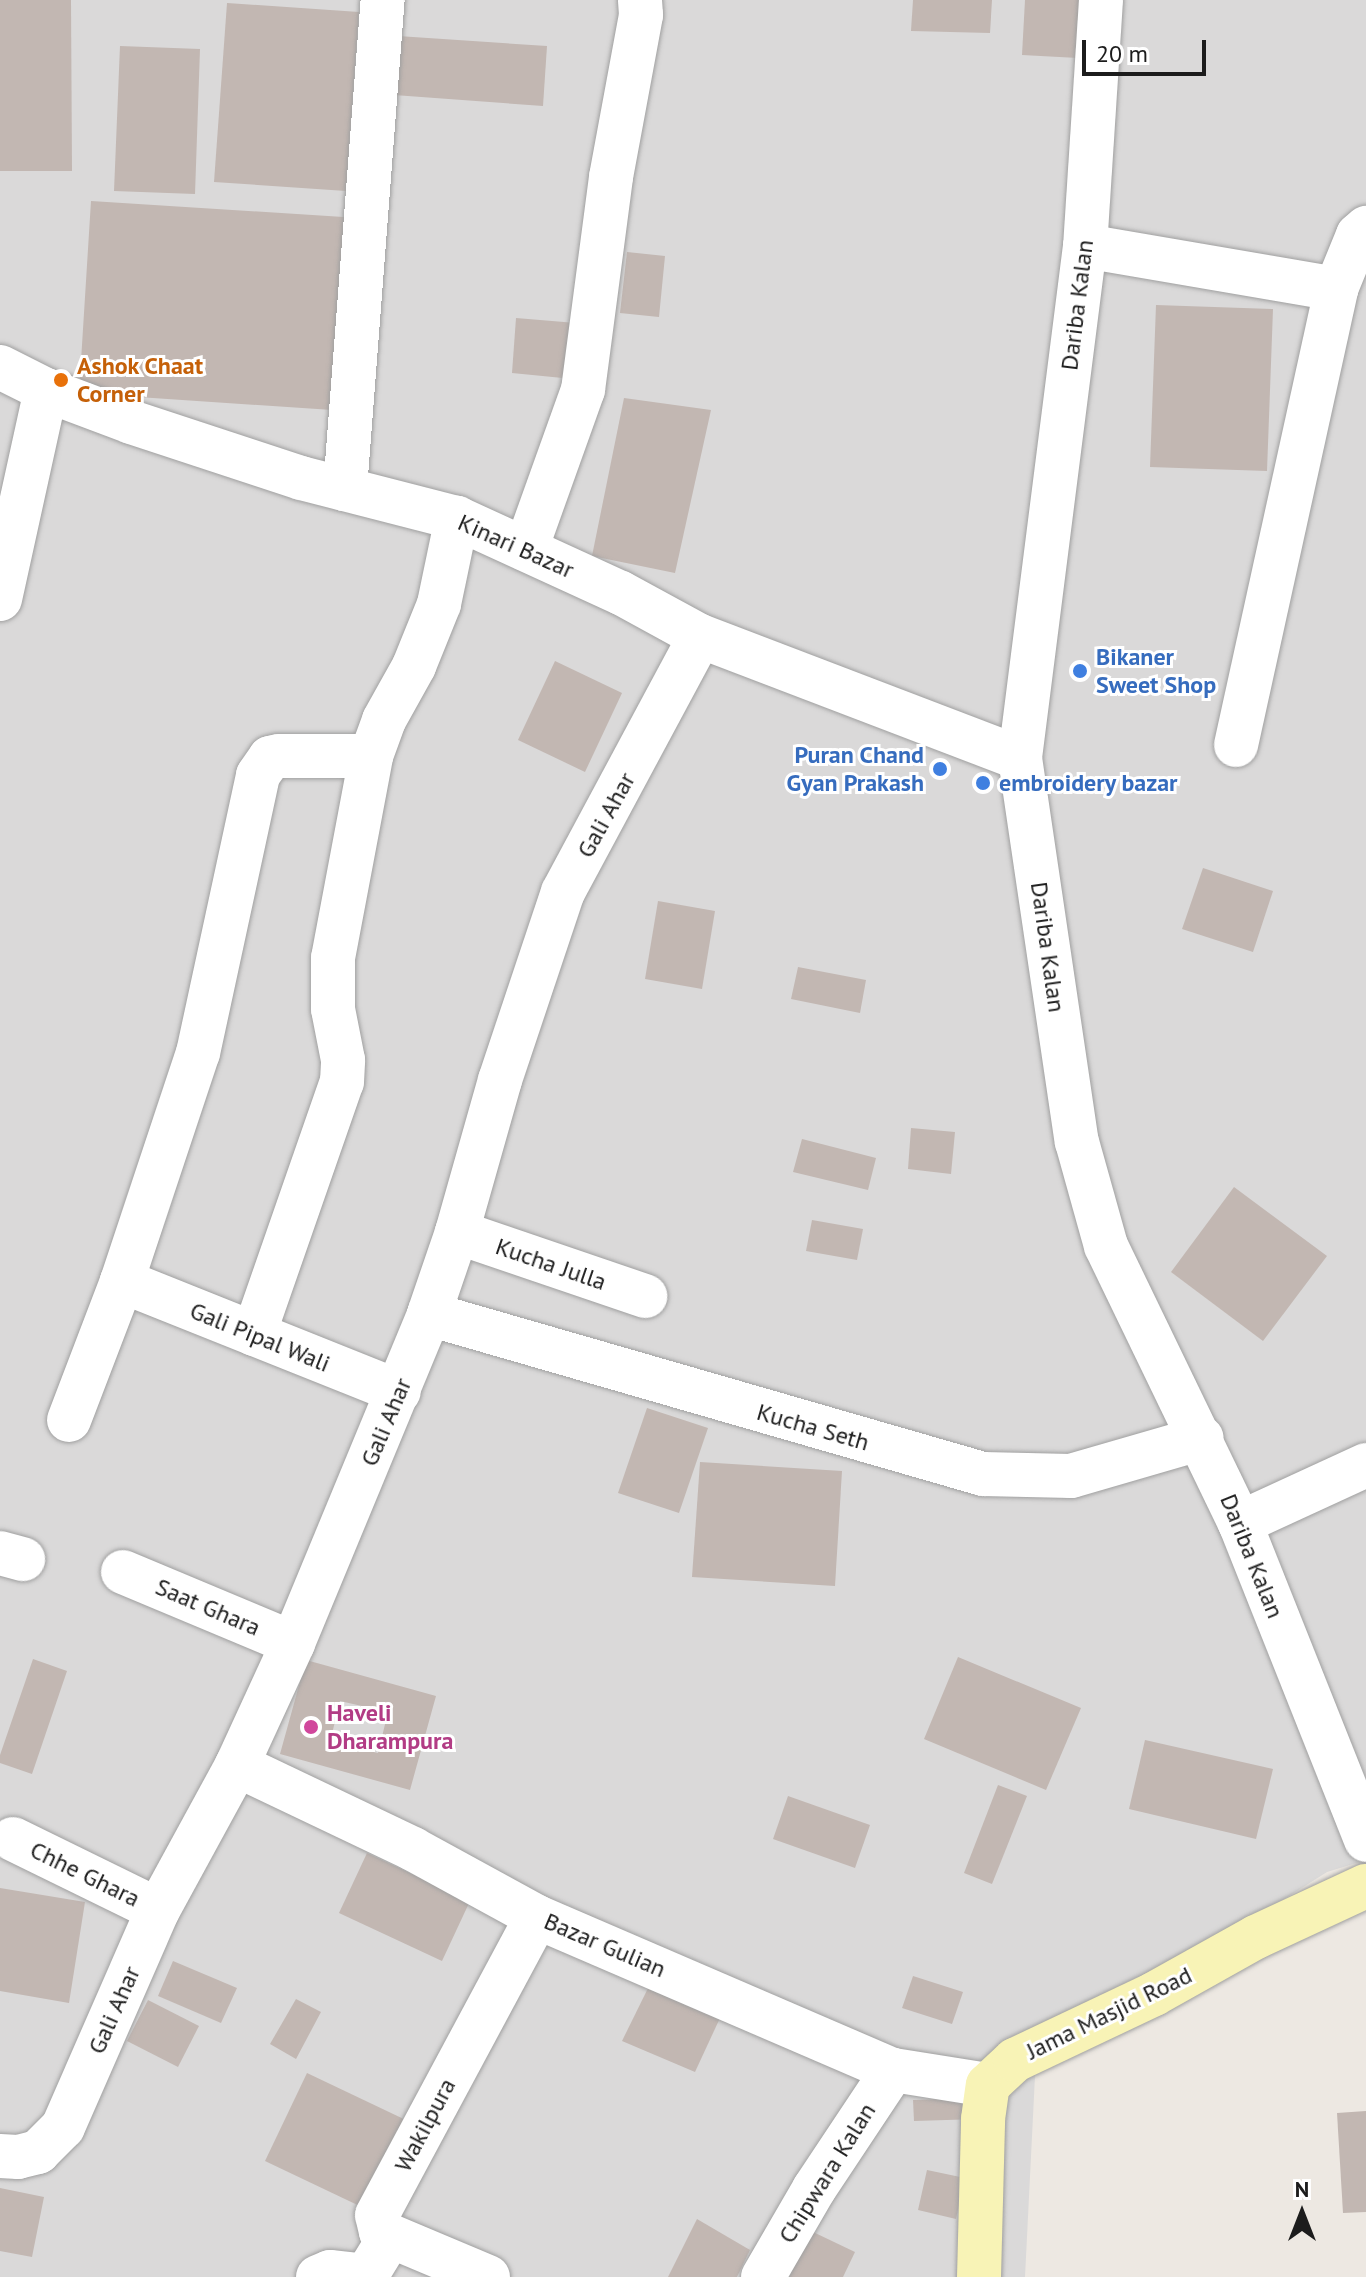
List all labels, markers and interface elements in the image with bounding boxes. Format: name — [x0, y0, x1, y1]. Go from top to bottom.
scale bar — [1086, 24, 1210, 74]
text: 20 m — [1096, 38, 1148, 69]
street label: Dariba Kalan — [1055, 238, 1099, 372]
place label: Ashok Chaat Corner — [77, 352, 204, 408]
marker: Ashok Chaat Corner — [52, 371, 70, 389]
street label: Kinari Bazar — [454, 508, 578, 584]
place label: Bikaner Sweet Shop — [1096, 643, 1216, 699]
marker: Bikaner Sweet Shop — [1071, 662, 1089, 680]
place label: Puran Chand Gyan Prakash — [787, 741, 924, 797]
marker: Puran Chand Gyan Prakash — [931, 760, 949, 778]
street label: Gali Ahar — [571, 767, 641, 863]
place label: embroidery bazar — [999, 769, 1178, 797]
marker: embroidery bazar — [974, 774, 992, 792]
street label: Dariba Kalan — [1025, 880, 1071, 1014]
street label: Kucha Julla — [492, 1232, 610, 1296]
street label: Gali Pipal Wali — [186, 1296, 334, 1378]
street label: Gali Ahar — [354, 1373, 418, 1471]
street label: Kucha Seth — [754, 1397, 872, 1457]
street label: Dariba Kalan — [1214, 1490, 1290, 1622]
street label: Saat Ghara — [151, 1572, 265, 1642]
place label: Haveli Dharampura — [327, 1699, 453, 1755]
marker: Haveli Dharampura — [302, 1718, 320, 1736]
street label: Chhe Ghara — [26, 1835, 144, 1913]
street label: Bazar Gulian — [540, 1907, 670, 1983]
street label: Jama Masjid Road — [1022, 1960, 1196, 2066]
street label: Gali Ahar — [82, 1961, 146, 2059]
street label: Wakilpura — [388, 2073, 462, 2177]
street label: Chipwara Kalan — [772, 2098, 882, 2248]
north arrow — [1262, 2173, 1342, 2253]
text: N — [1295, 2175, 1309, 2203]

